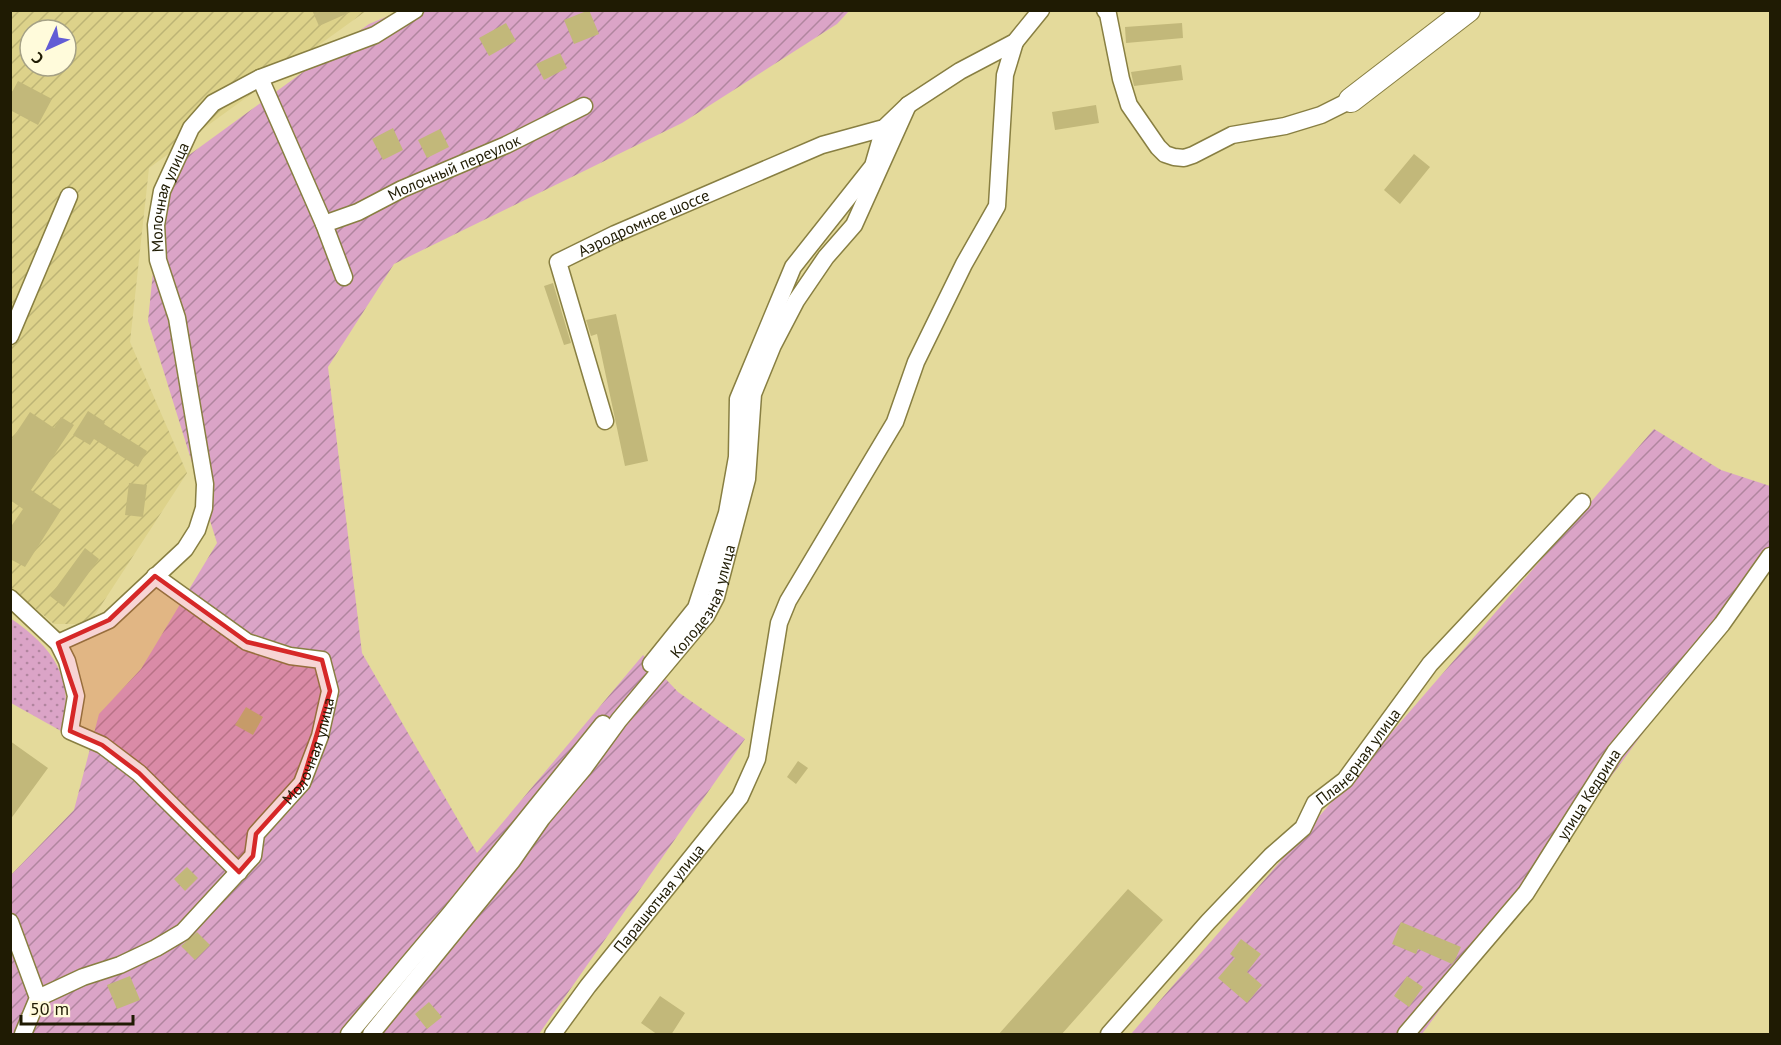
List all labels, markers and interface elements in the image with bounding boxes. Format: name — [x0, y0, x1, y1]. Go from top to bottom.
north arrow — [18, 18, 78, 78]
text: С — [27, 48, 48, 69]
street label: Молочный переулок — [384, 129, 524, 205]
street label: Молочная улица — [146, 139, 193, 253]
street label: Аэродромное шоссе — [574, 185, 712, 261]
street label: Колодезная улица — [665, 542, 739, 662]
street label: Молочная улица — [278, 696, 338, 809]
street label: Планерная улица — [1312, 704, 1404, 809]
street label: улица Кедрина — [1552, 745, 1625, 844]
street label: Парашютная улица — [609, 840, 708, 957]
scale bar — [21, 988, 134, 1026]
text: 50 m — [30, 997, 69, 1020]

